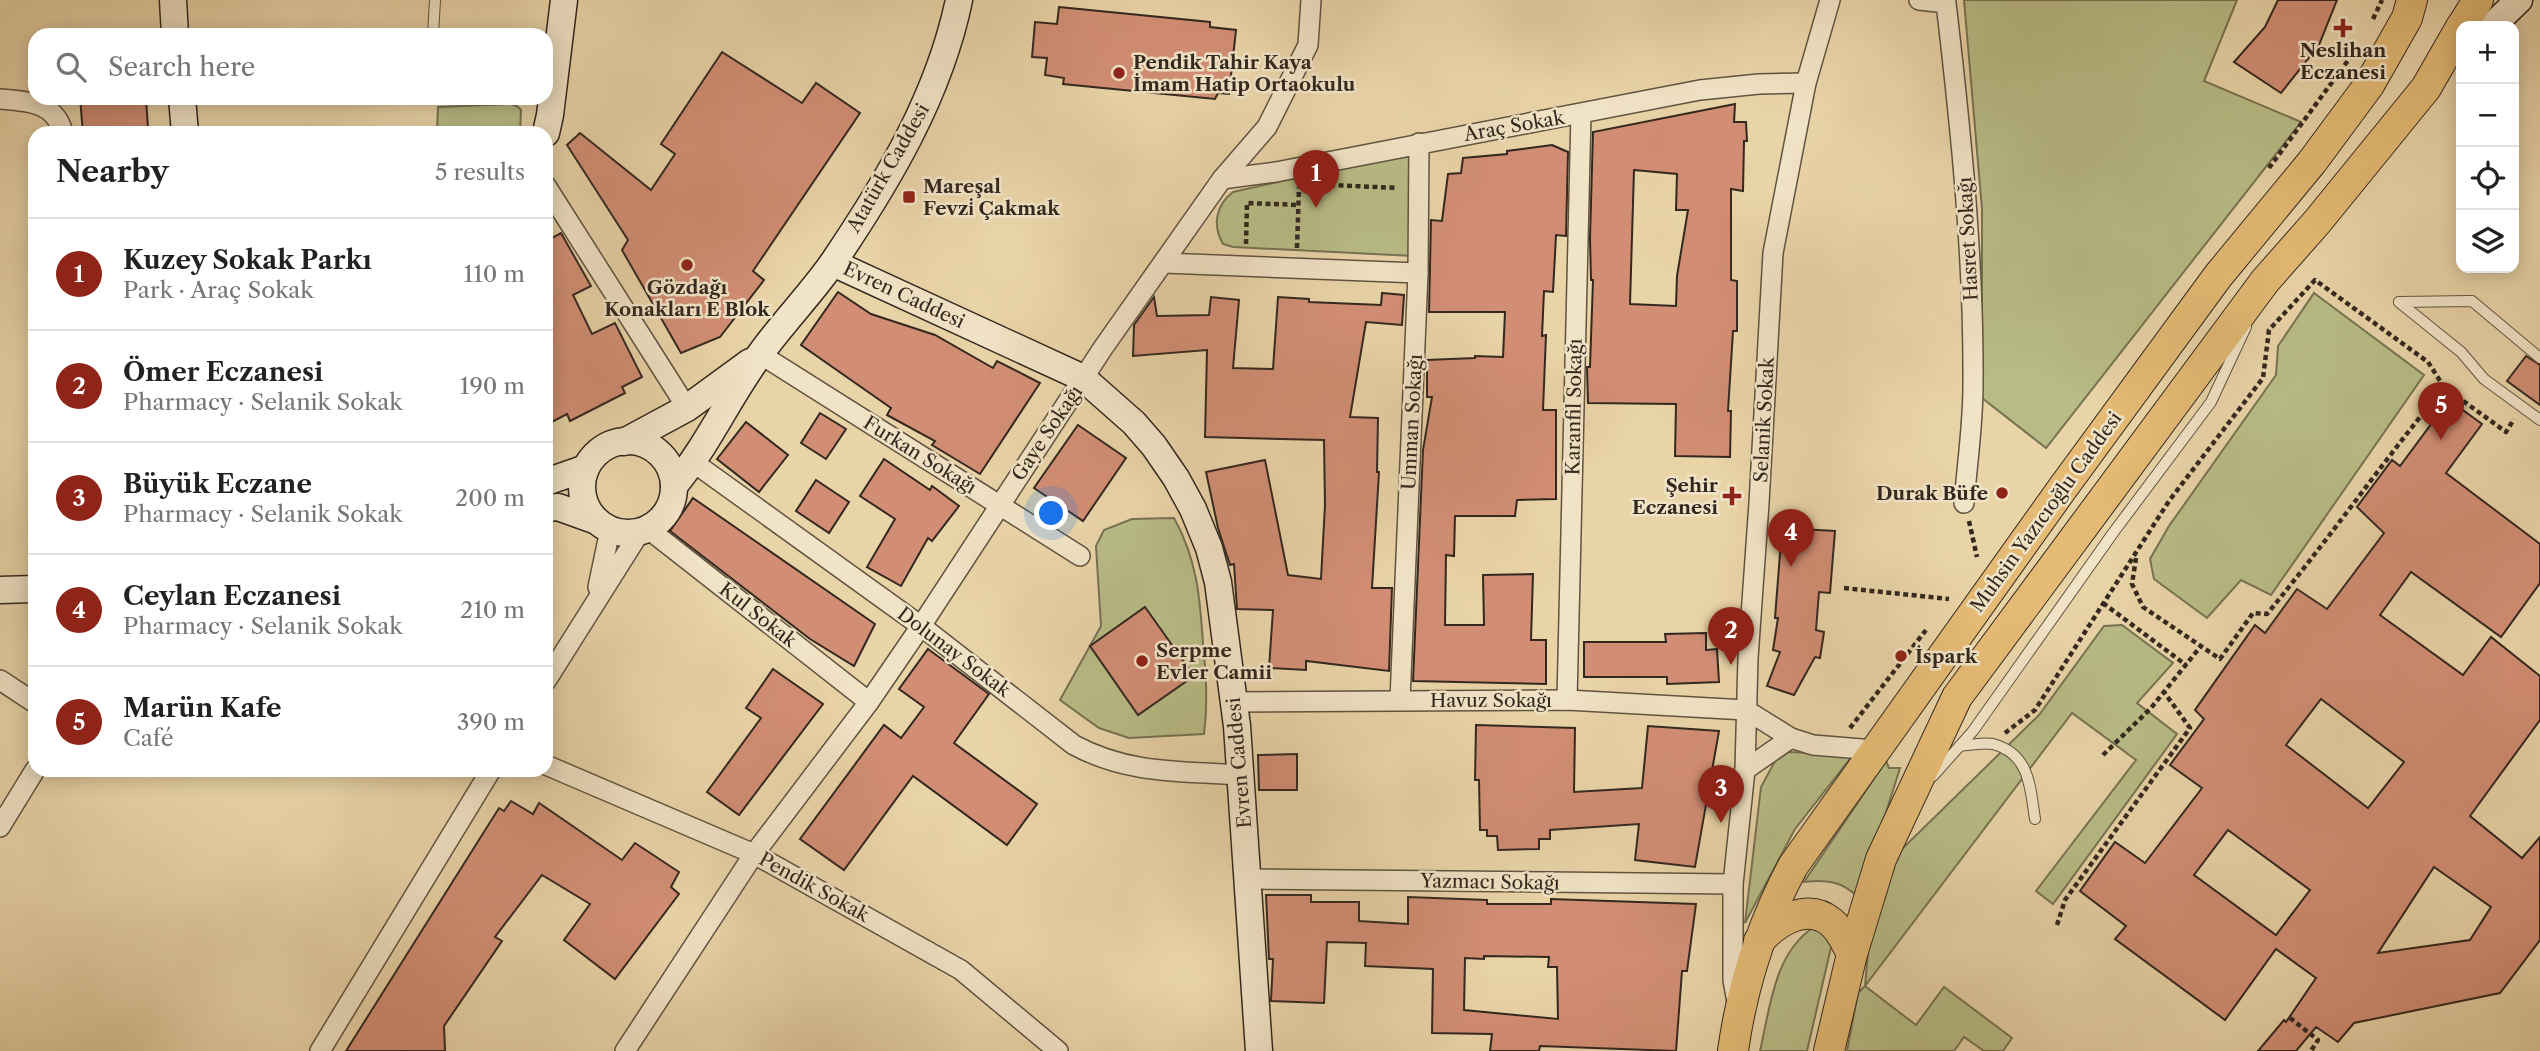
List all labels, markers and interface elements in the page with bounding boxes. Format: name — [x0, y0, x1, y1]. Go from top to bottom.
marker: Neslihan Eczanesi — [2335, 20, 2351, 36]
map controls — [2456, 21, 2519, 273]
button: + — [2456, 21, 2519, 84]
search box — [28, 28, 553, 105]
place label: Neslihan Eczanesi — [2300, 39, 2386, 84]
icon: search — [52, 48, 90, 86]
text: Search here — [108, 51, 255, 83]
place label: Pendik Tahir Kaya İmam Hatip Ortaokulu — [1133, 51, 1356, 96]
marker: Pendik Tahir Kaya İmam Hatip Ortaokulu — [1111, 65, 1127, 81]
button: − — [2456, 84, 2519, 147]
street label: Atatürk Caddesi — [841, 99, 934, 237]
street label: Araç Sokak — [1461, 106, 1567, 146]
button: locate — [2456, 147, 2519, 210]
pin: 1 — [1293, 150, 1339, 208]
text: Nearby — [56, 153, 169, 190]
text: 5 results — [435, 158, 525, 186]
place label: Mareşal Fevzi̇ Çakmak — [923, 175, 1060, 220]
street label: Hasret Sokağı — [1953, 176, 1983, 301]
marker: Mareşal Fevzi̇ Çakmak — [901, 189, 917, 205]
button: layers — [2456, 210, 2519, 273]
text: Kuzey Sokak Parkı — [123, 244, 372, 276]
marker: Gözdağı Konakları E Blok — [679, 257, 695, 273]
street label: Evren Caddesi — [840, 257, 968, 333]
text: 1 — [74, 260, 84, 288]
text: 110 m — [464, 260, 525, 288]
text: Park · Araç Sokak — [123, 276, 314, 304]
place label: Gözdağı Konakları E Blok — [604, 276, 770, 321]
street label: Karanfil Sokağı — [1561, 338, 1587, 475]
street label: Umman Sokağı — [1397, 353, 1427, 490]
text: Ömer Eczanesi — [123, 356, 323, 388]
street label: Selanik Sokak — [1749, 356, 1779, 483]
text: 2 — [72, 372, 86, 400]
text: 190 m — [460, 372, 525, 400]
street label: Gaye Sokağı — [1007, 381, 1087, 485]
pin: 5 — [2418, 382, 2464, 440]
text: Pharmacy · Selanik Sokak — [123, 388, 403, 416]
street label: Muhsin Yazıcıoğlu Caddesi — [1966, 407, 2127, 617]
street label: Furkan Sokağı — [859, 411, 981, 499]
text: Büyük Eczane — [123, 468, 312, 500]
place label: Şehir Eczanesi — [1632, 474, 1719, 519]
place label: Durak Büfe — [1876, 482, 1988, 505]
text: 3 — [73, 484, 86, 512]
text: 200 m — [455, 484, 525, 512]
marker: Durak Büfe — [1994, 485, 2010, 501]
marker: Şehir Eczanesi — [1724, 488, 1740, 504]
your location — [1034, 496, 1068, 530]
text: Pharmacy · Selanik Sokak — [123, 500, 403, 528]
pin: 4 — [1768, 509, 1814, 567]
street label: Kul Sokak — [715, 578, 802, 653]
text: Ceylan Eczanesi — [123, 580, 341, 612]
text: 4 — [72, 596, 86, 624]
text: 210 m — [460, 596, 525, 624]
street label: Dolunay Sokak — [893, 602, 1016, 703]
pin: 2 — [1708, 607, 1754, 665]
text: Pharmacy · Selanik Sokak — [123, 612, 403, 640]
place label: Serpme Evler Camii — [1156, 639, 1272, 684]
place label: İspark — [1915, 645, 1978, 668]
marker: İspark — [1893, 648, 1909, 664]
marker: Serpme Evler Camii — [1134, 653, 1150, 669]
street label: Havuz Sokağı — [1430, 689, 1552, 712]
text: Marün Kafe — [123, 692, 282, 724]
street label: Evren Caddesi — [1222, 696, 1256, 829]
text: 5 — [73, 708, 85, 736]
text: 390 m — [457, 708, 525, 736]
text: Café — [123, 724, 174, 752]
pin: 3 — [1698, 765, 1744, 823]
street label: Pendik Sokak — [755, 847, 874, 927]
street label: Yazmacı Sokağı — [1419, 869, 1560, 895]

